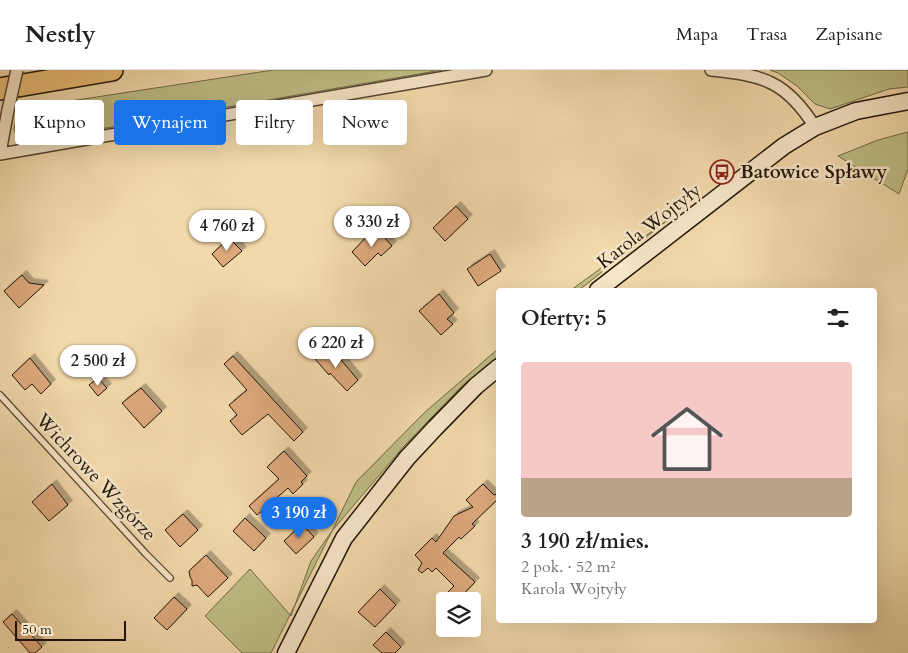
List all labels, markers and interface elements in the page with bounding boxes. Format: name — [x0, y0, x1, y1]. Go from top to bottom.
text: Nestly — [25, 18, 96, 51]
text: Mapa — [676, 22, 718, 47]
text: Trasa — [746, 22, 788, 47]
text: Zapisane — [816, 22, 883, 47]
chip: Kupno — [15, 100, 104, 145]
chip: Wynajem — [114, 100, 226, 145]
chip: Filtry — [236, 100, 313, 145]
chip: Nowe — [323, 100, 407, 145]
bus stop icon: Batowice Spławy — [709, 159, 735, 185]
place label: Batowice Spławy — [740, 159, 887, 185]
street label: Karola Wojtyły — [591, 177, 707, 275]
pin: 8 330 zł — [320, 206, 424, 248]
pin: 4 760 zł — [175, 210, 279, 252]
text: 8 330 zł — [345, 211, 399, 233]
text: 4 760 zł — [200, 215, 254, 237]
text: Oferty: 5 — [521, 304, 607, 333]
icon: filters — [824, 304, 852, 332]
pin: 6 220 zł — [284, 326, 388, 369]
text: 6 220 zł — [309, 332, 363, 354]
pin: 2 500 zł — [46, 344, 150, 387]
text: 2 500 zł — [71, 350, 125, 372]
icon: home — [642, 394, 732, 484]
street label: Wichrowe Wzgórze — [29, 407, 162, 547]
pin: 3 190 zł — [247, 496, 351, 539]
text: 3 190 zł — [272, 502, 326, 524]
text: 3 190 zł/mies. — [521, 527, 649, 556]
text: 2 pok. · 52 m² — [521, 556, 616, 578]
text: Karola Wojtyły — [521, 578, 627, 600]
map controls — [436, 592, 481, 637]
button: layers — [436, 592, 481, 637]
scale bar — [15, 618, 126, 641]
text: 50 m — [22, 620, 52, 639]

